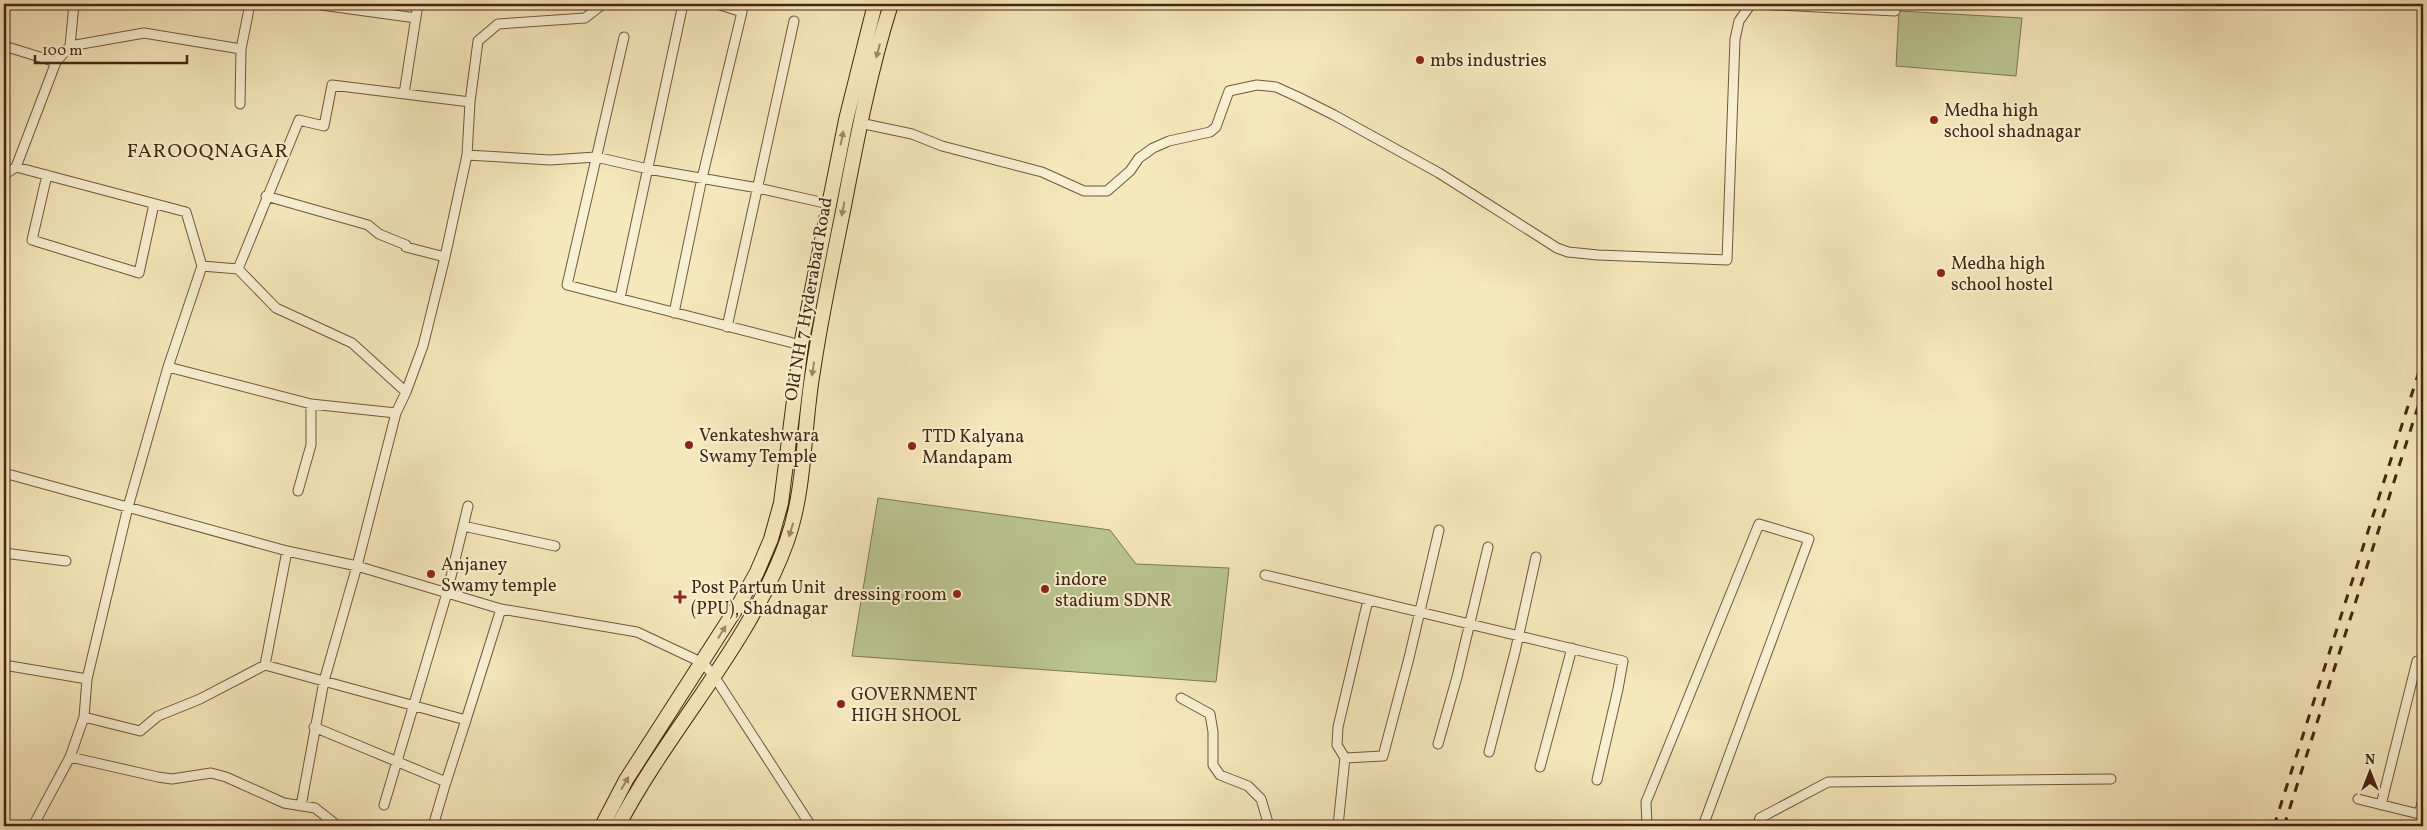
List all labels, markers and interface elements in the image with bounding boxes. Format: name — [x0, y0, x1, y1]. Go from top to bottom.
scale bar — [35, 32, 188, 64]
text: 100 m — [42, 41, 82, 62]
one-way arrow — [874, 43, 882, 58]
place label: mbs industries — [1430, 49, 1547, 74]
marker: mbs industries — [1414, 54, 1426, 66]
place label: Medha high school shadnagar — [1944, 99, 2081, 145]
marker: Medha high school shadnagar — [1928, 114, 1940, 126]
one-way arrow — [838, 131, 846, 146]
district label: FAROOQNAGAR — [127, 138, 289, 166]
street label: Old NH 7 Hyderabad Road — [779, 195, 840, 403]
one-way arrow — [839, 202, 847, 218]
place label: Medha high school hostel — [1951, 252, 2053, 298]
marker: Medha high school hostel — [1935, 267, 1947, 279]
one-way arrow — [809, 361, 817, 377]
place label: Venkateshwara Swamy Temple — [699, 424, 819, 470]
place label: TTD Kalyana Mandapam — [922, 425, 1024, 471]
marker: Venkateshwara Swamy Temple — [683, 439, 695, 451]
marker: TTD Kalyana Mandapam — [906, 440, 918, 452]
one-way arrow — [786, 522, 794, 537]
place label: Anjaney Swamy temple — [441, 553, 557, 599]
marker: Anjaney Swamy temple — [425, 568, 437, 580]
place label: indore stadium SDNR — [1055, 568, 1172, 614]
place label: Post Partum Unit (PPU), Shadnagar — [691, 576, 828, 622]
place label: dressing room — [834, 583, 947, 608]
marker: indore stadium SDNR — [1039, 583, 1051, 595]
marker: dressing room — [951, 588, 963, 600]
marker: Post Partum Unit (PPU), Shadnagar — [673, 590, 687, 604]
one-way arrow — [717, 625, 727, 638]
place label: GOVERNMENT HIGH SHOOL — [851, 683, 978, 729]
marker: GOVERNMENT HIGH SHOOL — [835, 698, 847, 710]
north arrow — [2344, 748, 2394, 798]
text: N — [2365, 751, 2375, 770]
one-way arrow — [620, 777, 629, 790]

